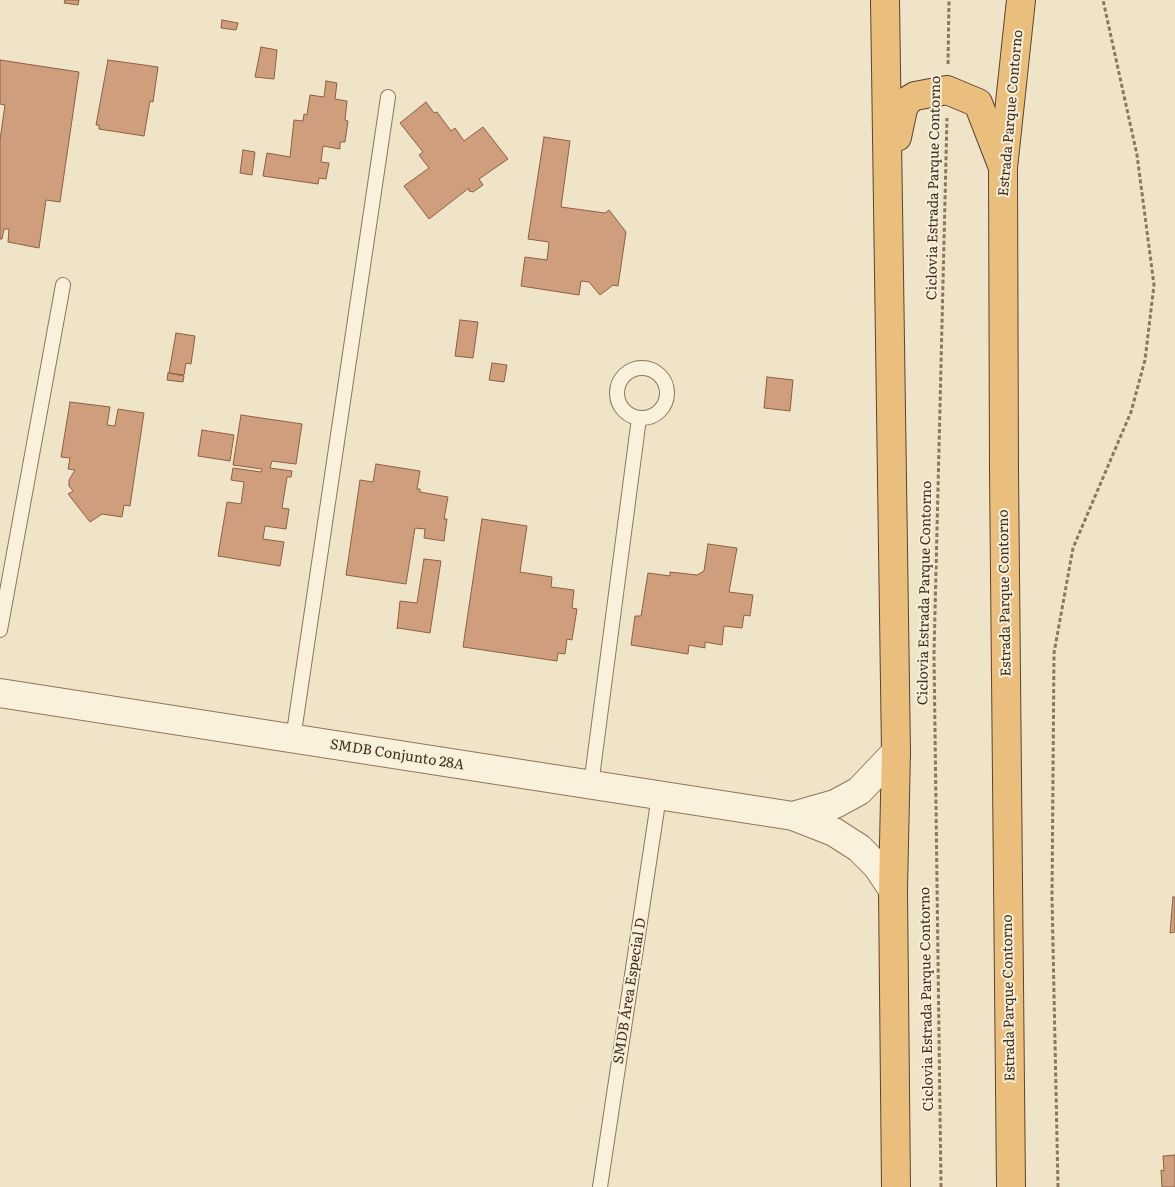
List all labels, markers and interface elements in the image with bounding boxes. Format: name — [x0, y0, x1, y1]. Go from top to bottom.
street label: Estrada Parque Contorno — [995, 29, 1027, 197]
street label: Ciclovia Estrada Parque Contorno — [924, 76, 944, 300]
street label: Ciclovia Estrada Parque Contorno — [915, 481, 935, 705]
street label: Estrada Parque Contorno — [995, 509, 1015, 677]
street label: SMDB Conjunto 28A — [329, 736, 465, 774]
street label: Ciclovia Estrada Parque Contorno — [917, 887, 937, 1111]
street label: Estrada Parque Contorno — [999, 914, 1019, 1082]
street label: SMDB Área Especial D — [610, 917, 650, 1065]

